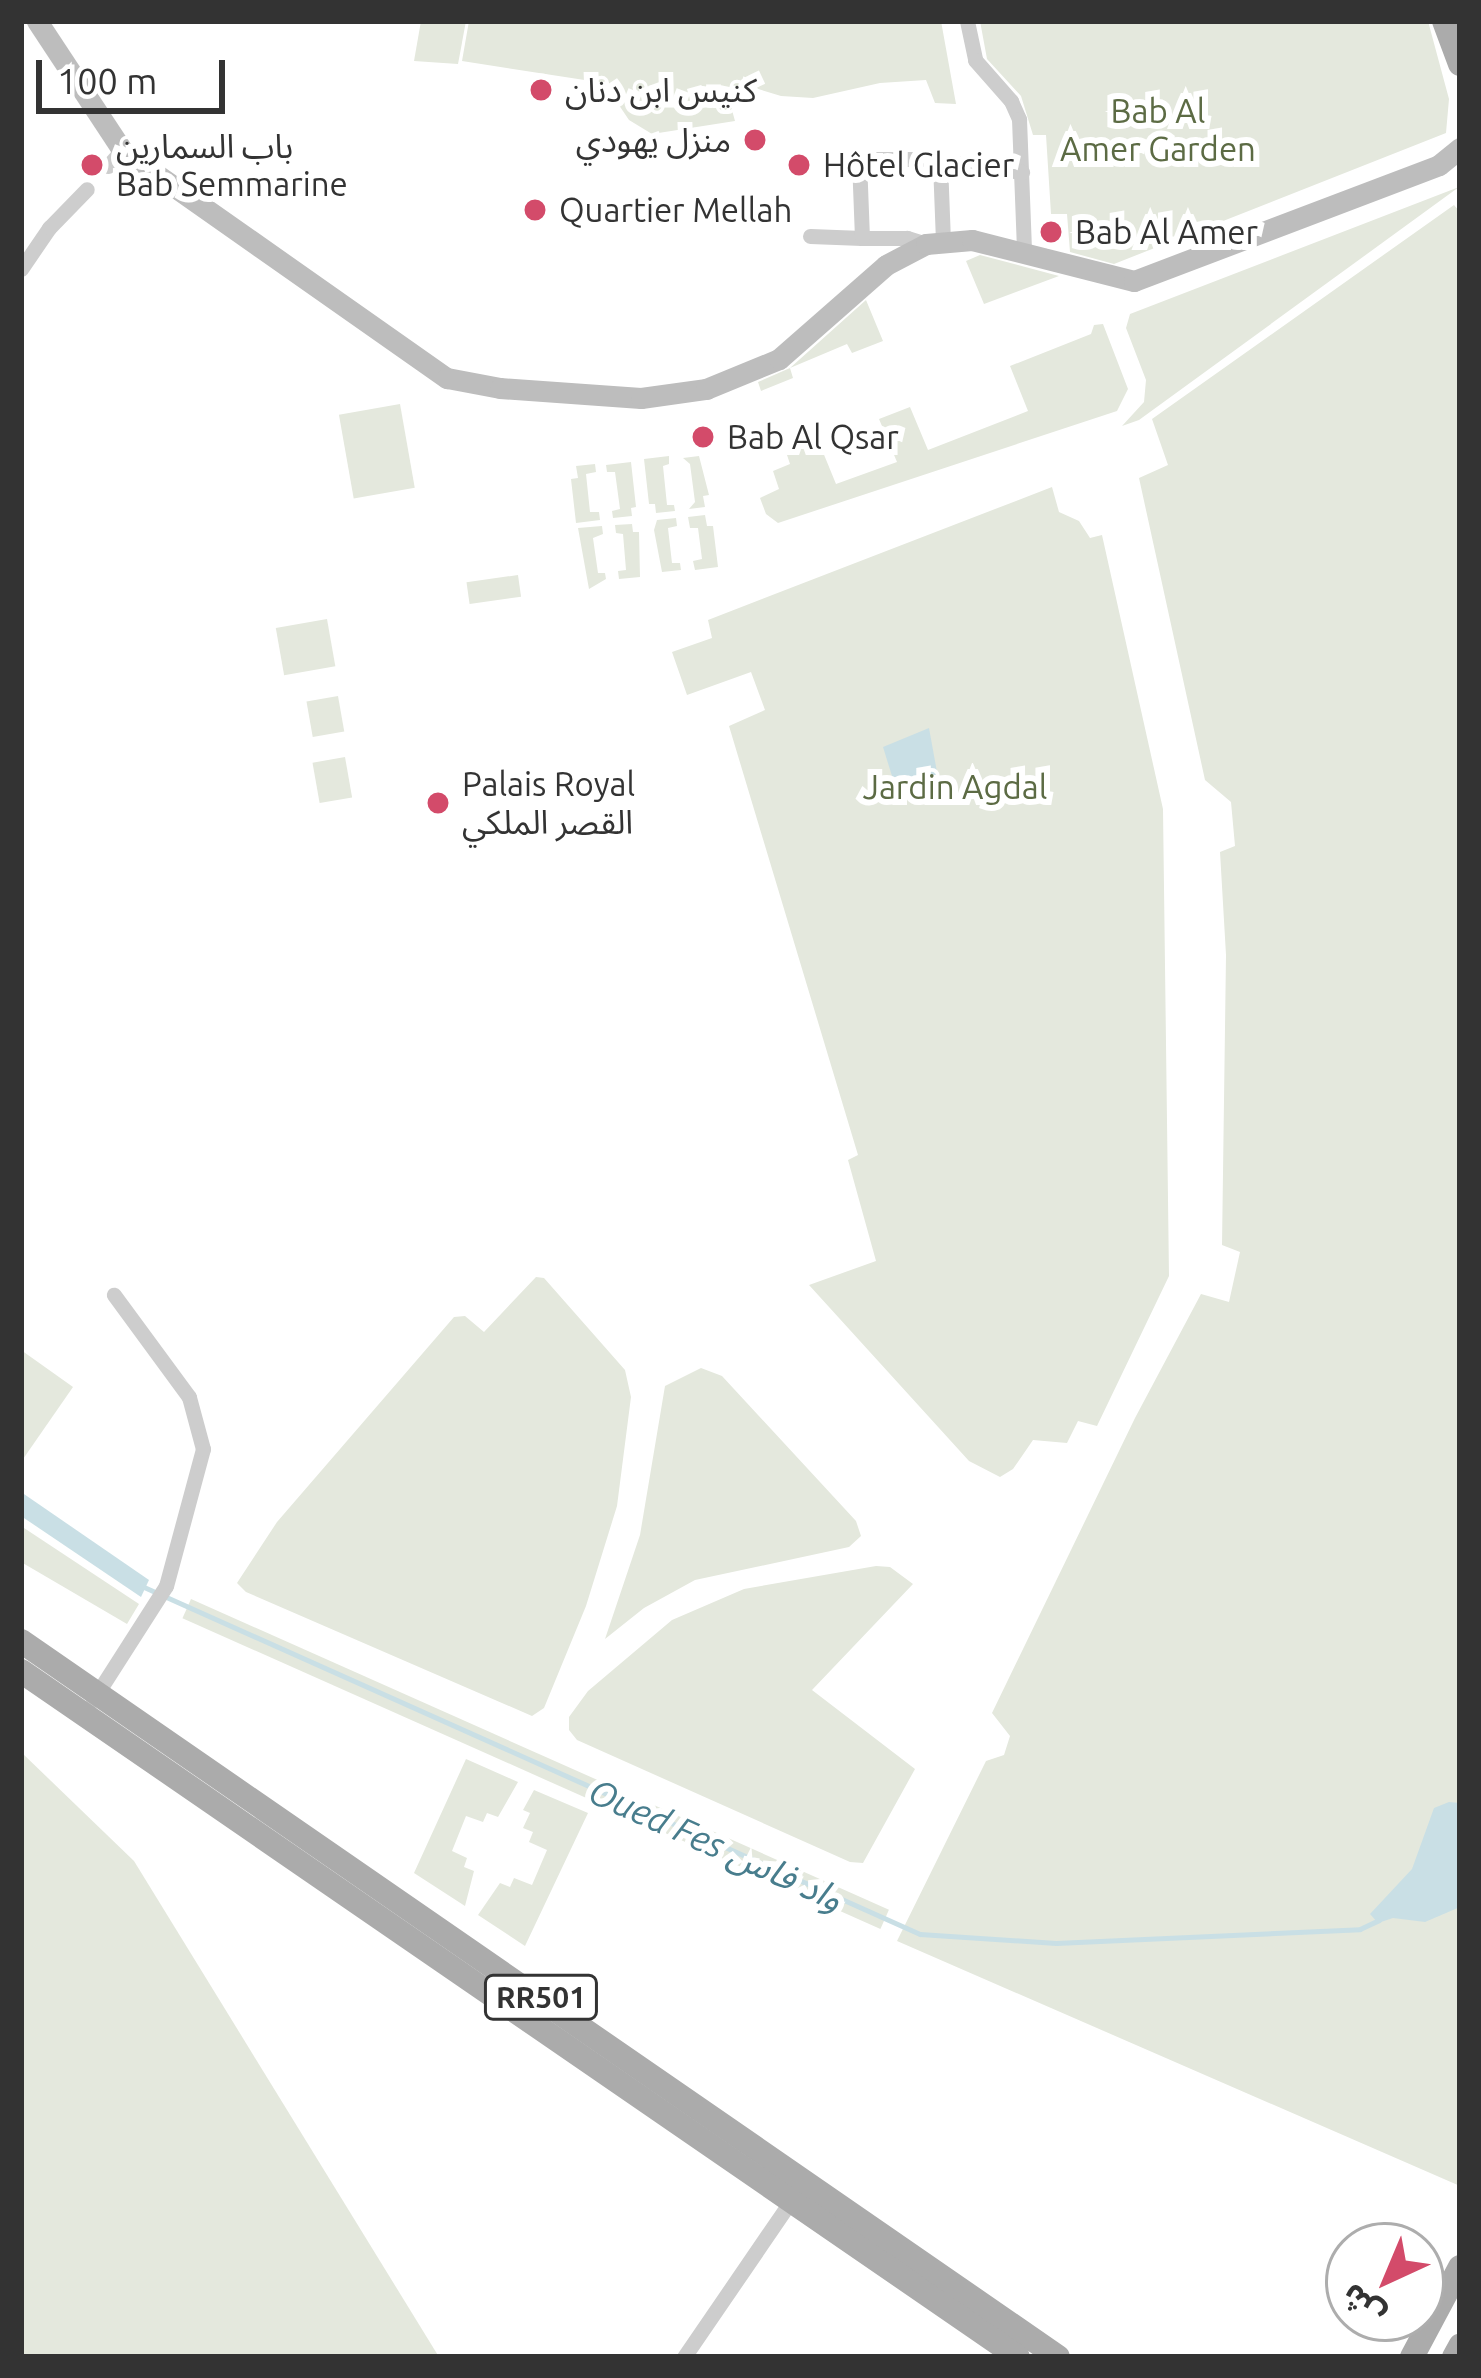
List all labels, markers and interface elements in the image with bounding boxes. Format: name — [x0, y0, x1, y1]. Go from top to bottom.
scale bar — [42, 36, 231, 110]
text: 100 m — [57, 60, 157, 101]
place label: كنيس ابن دنان — [565, 70, 757, 110]
marker: كنيس ابن دنان — [528, 77, 554, 103]
park label: Bab Al Amer Garden — [1060, 91, 1256, 169]
place label: منزل يهودي — [576, 120, 731, 160]
place label: باب السمارين Bab Semmarine — [116, 126, 348, 204]
marker: منزل يهودي — [742, 127, 768, 153]
place label: Hôtel Glacier — [823, 145, 1014, 185]
marker: باب السمارين Bab Semmarine — [79, 152, 105, 178]
marker: Hôtel Glacier — [786, 152, 812, 178]
place label: Quartier Mellah — [559, 190, 792, 230]
marker: Quartier Mellah — [522, 197, 548, 223]
place label: Bab Al Amer — [1075, 212, 1258, 252]
marker: Bab Al Amer — [1038, 219, 1064, 245]
place label: Bab Al Qsar — [727, 417, 899, 457]
marker: Bab Al Qsar — [690, 424, 716, 450]
place label: Palais Royal القصر الملكي — [462, 764, 635, 842]
park label: Jardin Agdal — [863, 767, 1047, 807]
marker: Palais Royal القصر الملكي — [425, 790, 451, 816]
water label: Oued Fes واد فاس — [582, 1769, 850, 1919]
road number: RR501 — [481, 1973, 601, 2021]
north arrow — [1325, 2222, 1445, 2342]
text: ش — [1333, 2277, 1391, 2335]

